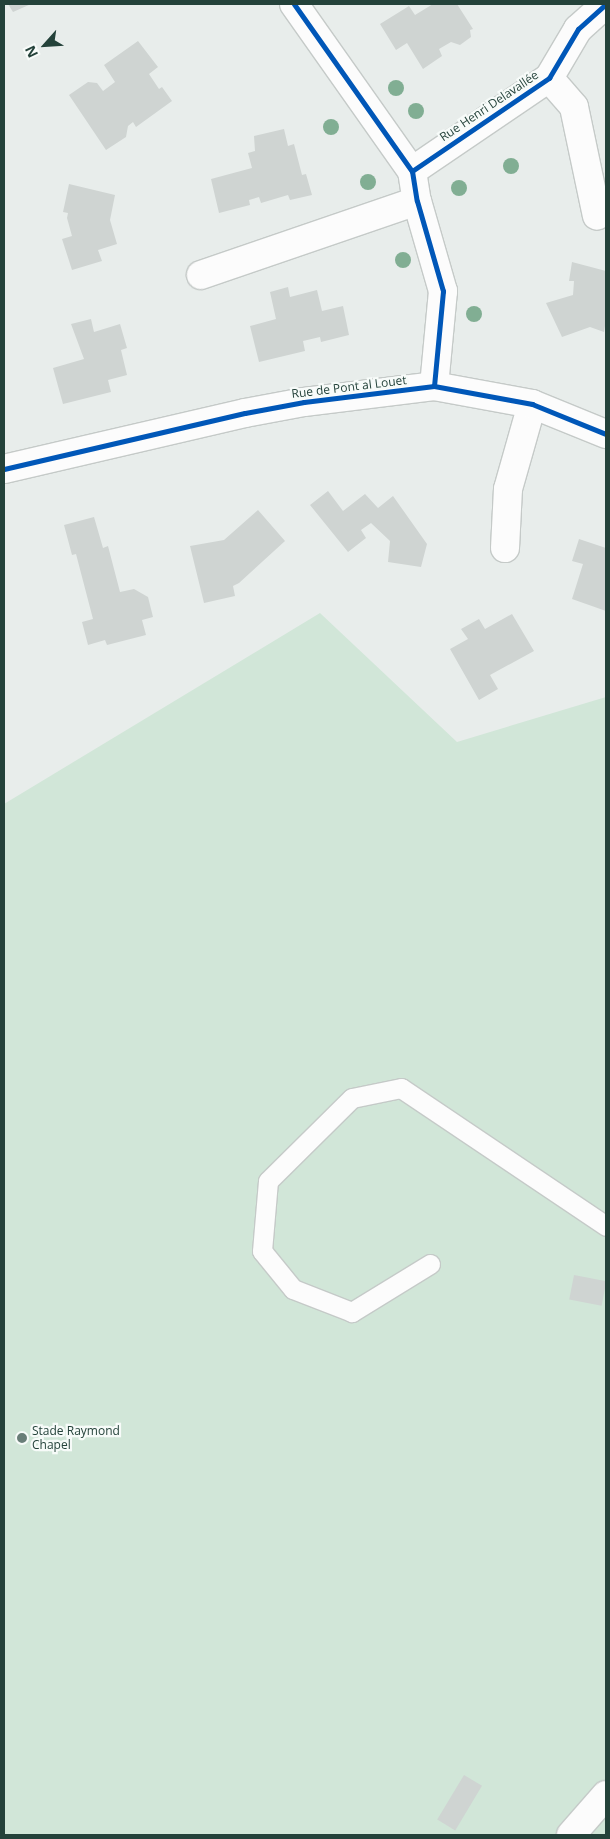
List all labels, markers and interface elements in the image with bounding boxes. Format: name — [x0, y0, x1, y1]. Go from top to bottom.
north arrow — [20, 20, 70, 70]
text: N — [20, 43, 42, 61]
street label: Rue Henri Delavallée — [437, 68, 541, 144]
street label: Rue de Pont al Louet — [291, 373, 407, 401]
place label: Stade Raymond Chapel — [32, 1424, 120, 1452]
marker: Stade Raymond Chapel — [16, 1432, 28, 1444]

